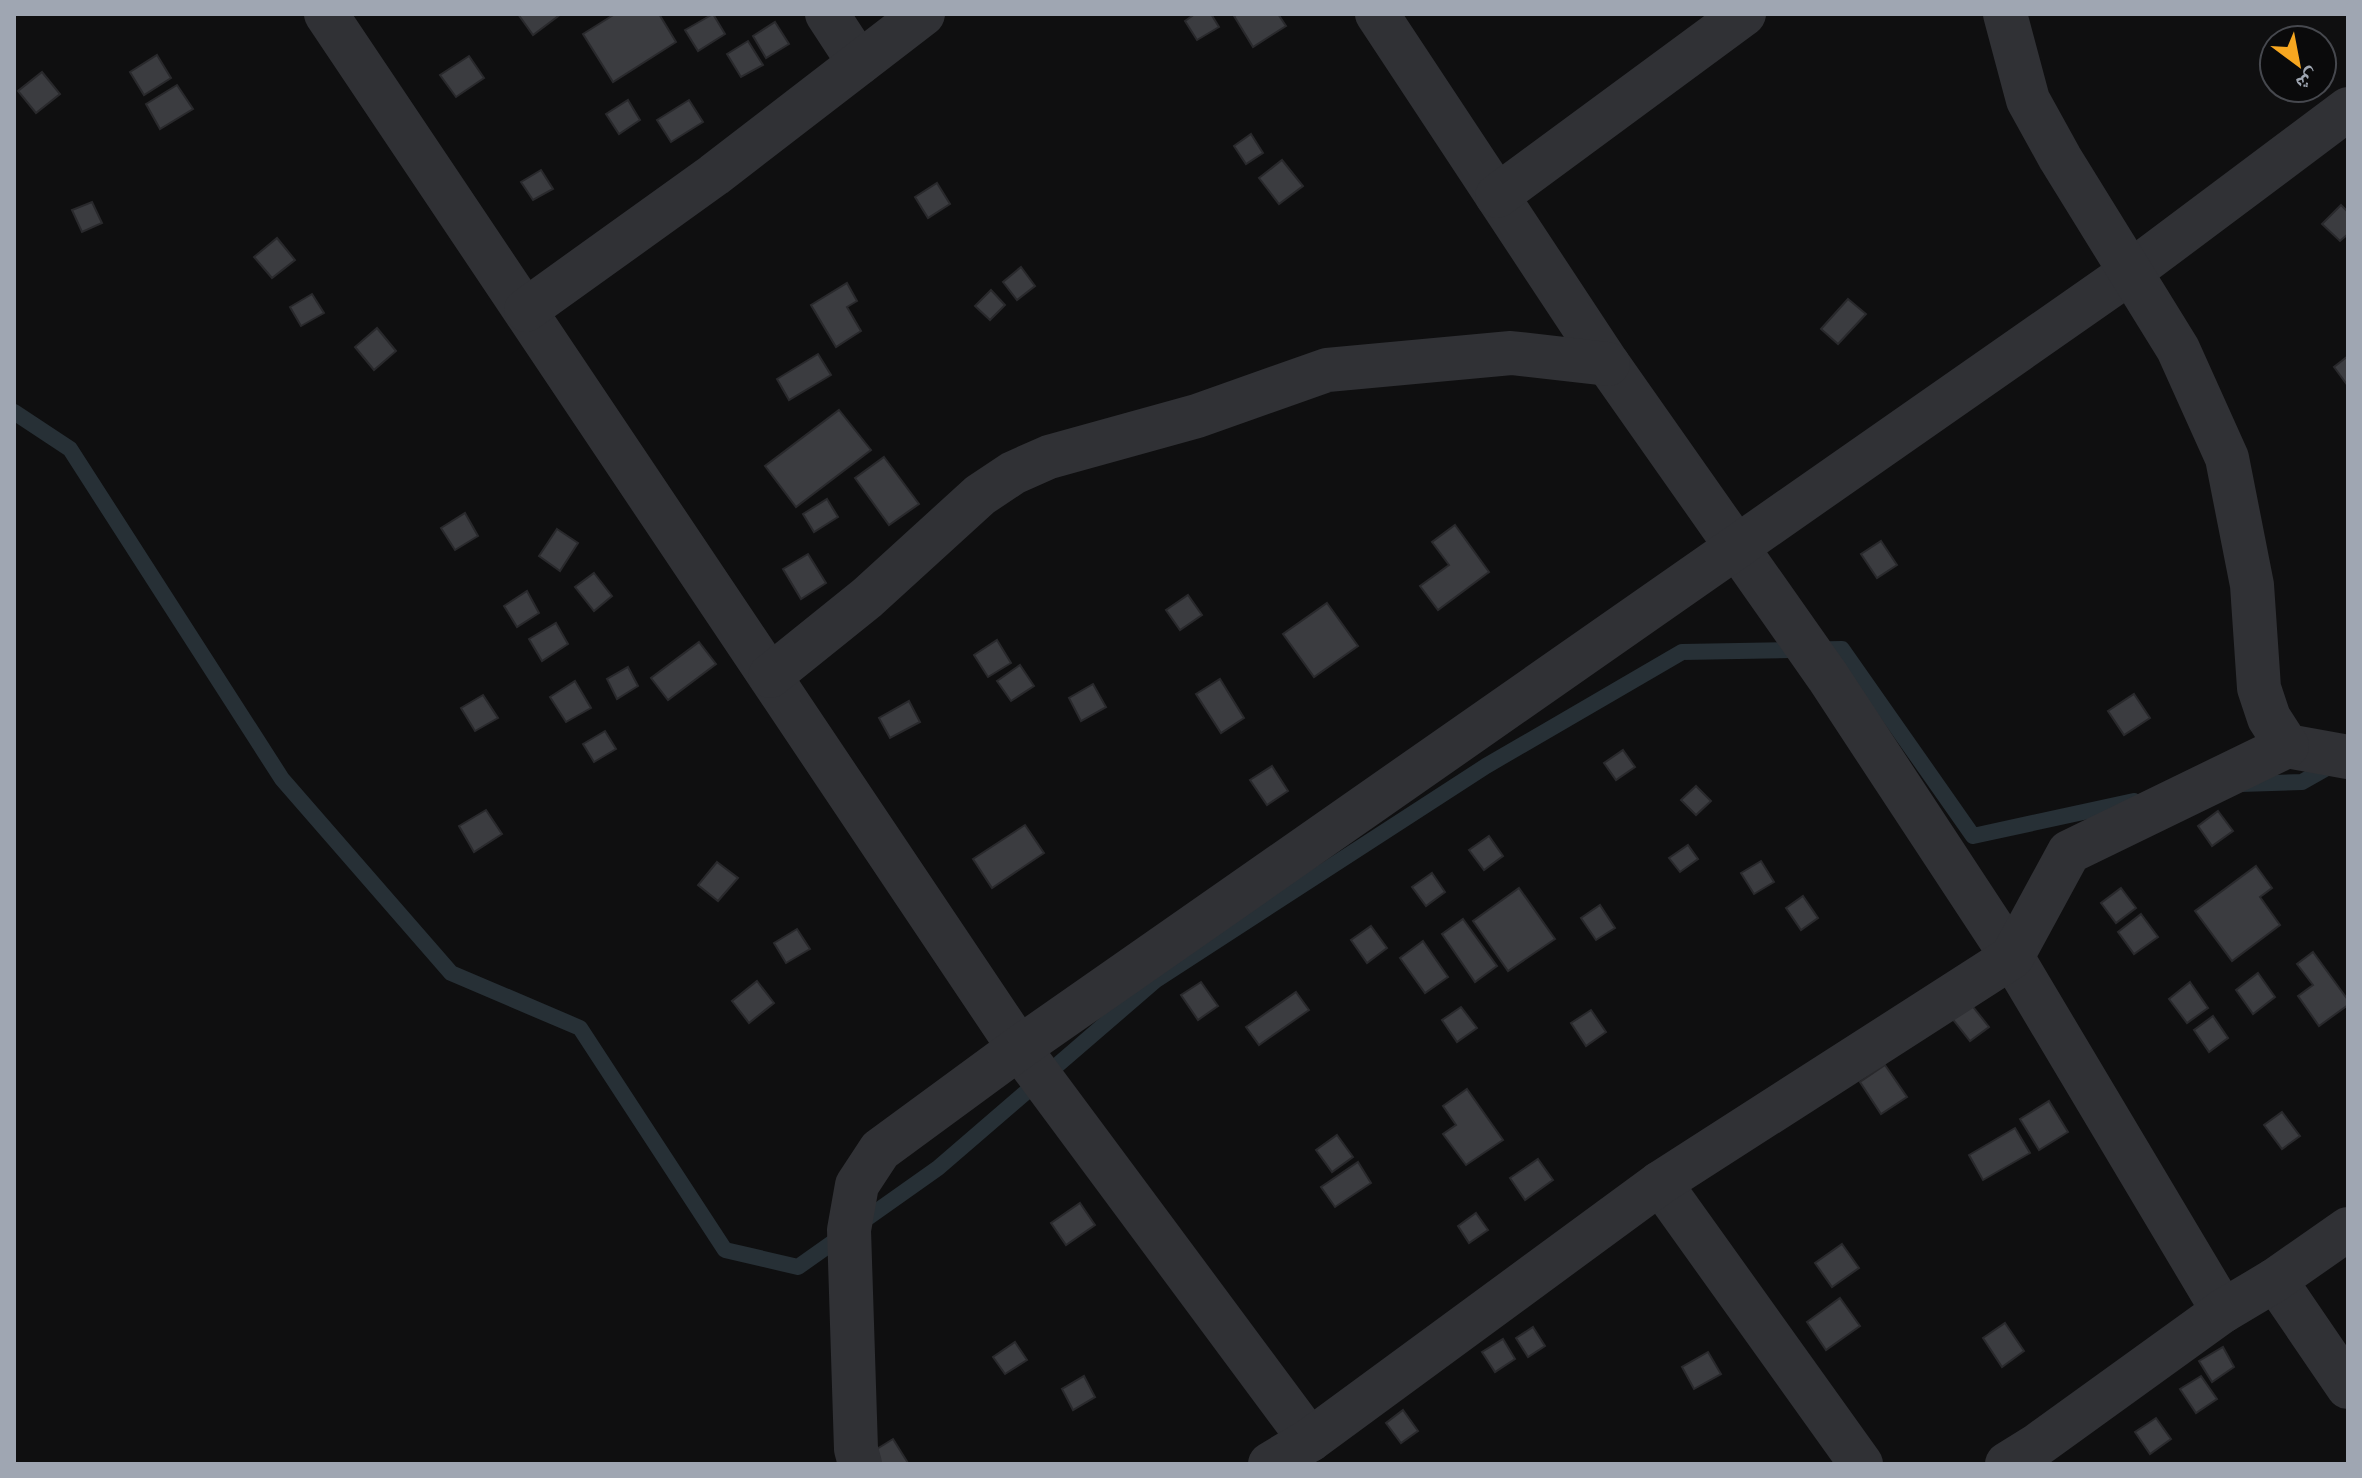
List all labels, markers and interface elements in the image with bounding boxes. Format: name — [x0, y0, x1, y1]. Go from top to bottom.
north arrow — [2258, 24, 2338, 104]
text: ش — [2291, 63, 2325, 97]

